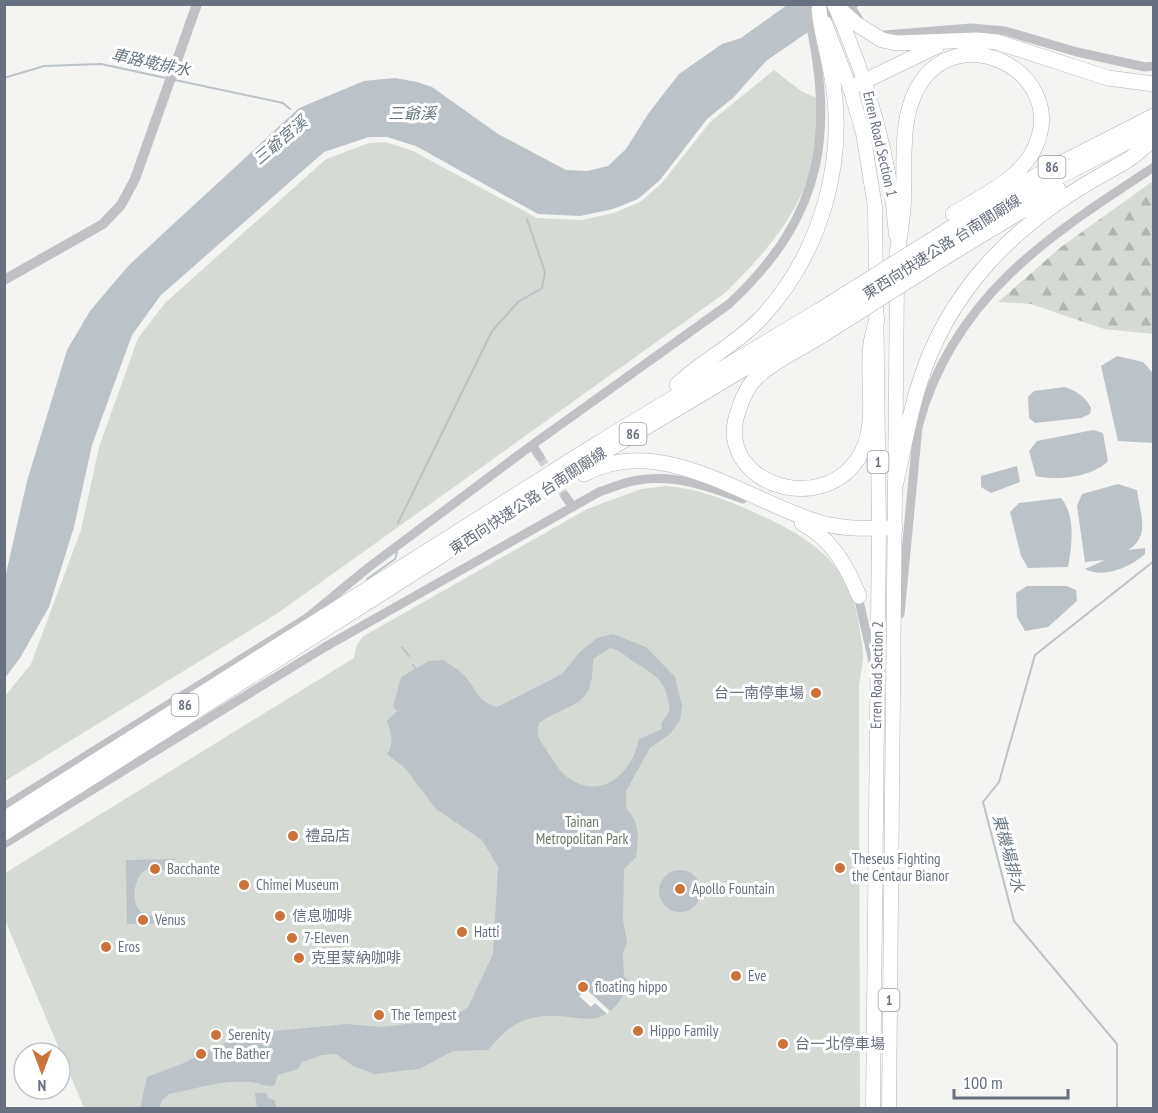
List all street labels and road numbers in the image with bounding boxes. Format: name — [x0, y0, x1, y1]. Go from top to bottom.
street label: Erren Road Section 1 — [859, 89, 902, 198]
road number: 86 — [1038, 156, 1066, 178]
street label: 東西向快速公路 台南關廟線 — [859, 190, 1024, 303]
road number: 86 — [620, 423, 646, 445]
street label: 東西向快速公路 台南關廟線 — [446, 443, 610, 558]
road number: 1 — [868, 451, 888, 473]
street label: Erren Road Section 2 — [866, 621, 887, 729]
road number: 86 — [172, 694, 198, 716]
road number: 1 — [878, 989, 900, 1011]

